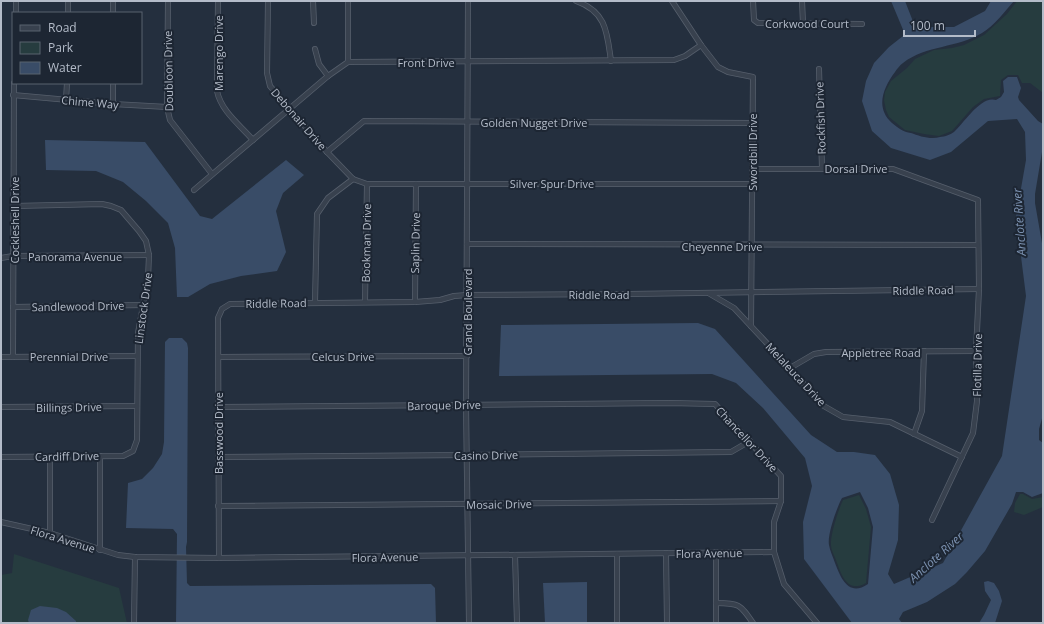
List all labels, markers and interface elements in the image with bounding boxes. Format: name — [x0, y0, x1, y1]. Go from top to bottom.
legend — [12, 12, 142, 84]
scale bar — [904, 12, 975, 38]
street label: Marengo Drive — [211, 15, 226, 91]
street label: Corkwood Court — [765, 16, 849, 31]
text: 100 m — [910, 17, 945, 34]
text: Road — [48, 19, 77, 36]
street label: Doubloon Drive — [160, 31, 176, 111]
text: Park — [48, 39, 74, 56]
street label: Front Drive — [397, 55, 455, 70]
text: Water — [48, 59, 82, 76]
street label: Rockfish Drive — [811, 81, 829, 155]
street label: Debonair Drive — [268, 85, 330, 153]
street label: Chime Way — [61, 92, 120, 112]
street label: Swordbill Drive — [745, 113, 760, 191]
street label: Golden Nugget Drive — [481, 115, 587, 130]
street label: Dorsal Drive — [824, 161, 888, 176]
street label: Cockleshell Drive — [7, 176, 22, 264]
street label: Silver Spur Drive — [510, 176, 594, 191]
water label: Anclote River — [1008, 186, 1030, 258]
street label: Bookman Drive — [358, 203, 374, 283]
street label: Saplin Drive — [407, 212, 423, 274]
street label: Cheyenne Drive — [682, 239, 763, 254]
street label: Panorama Avenue — [28, 249, 122, 264]
street label: Grand Boulevard — [460, 268, 475, 356]
street label: Linstock Drive — [131, 271, 155, 345]
street label: Riddle Road — [892, 282, 954, 298]
street label: Riddle Road — [568, 287, 630, 302]
street label: Riddle Road — [245, 295, 307, 311]
street label: Sandlewood Drive — [31, 298, 125, 314]
street label: Flotilla Drive — [969, 333, 985, 397]
street label: Melaleuca Drive — [763, 339, 829, 409]
street label: Appletree Road — [841, 345, 921, 360]
street label: Perennial Drive — [30, 349, 108, 364]
street label: Celcus Drive — [312, 349, 374, 364]
street label: Basswood Drive — [211, 392, 226, 474]
street label: Baroque Drive — [407, 397, 481, 413]
street label: Billings Drive — [36, 399, 102, 415]
street label: Chancellor Drive — [713, 403, 781, 475]
street label: Casino Drive — [454, 447, 518, 463]
street label: Cardiff Drive — [35, 448, 99, 464]
street label: Mosaic Drive — [466, 496, 532, 512]
street label: Flora Avenue — [29, 522, 97, 556]
water label: Anclote River — [904, 527, 968, 587]
street label: Flora Avenue — [675, 545, 743, 561]
street label: Flora Avenue — [351, 549, 419, 565]

